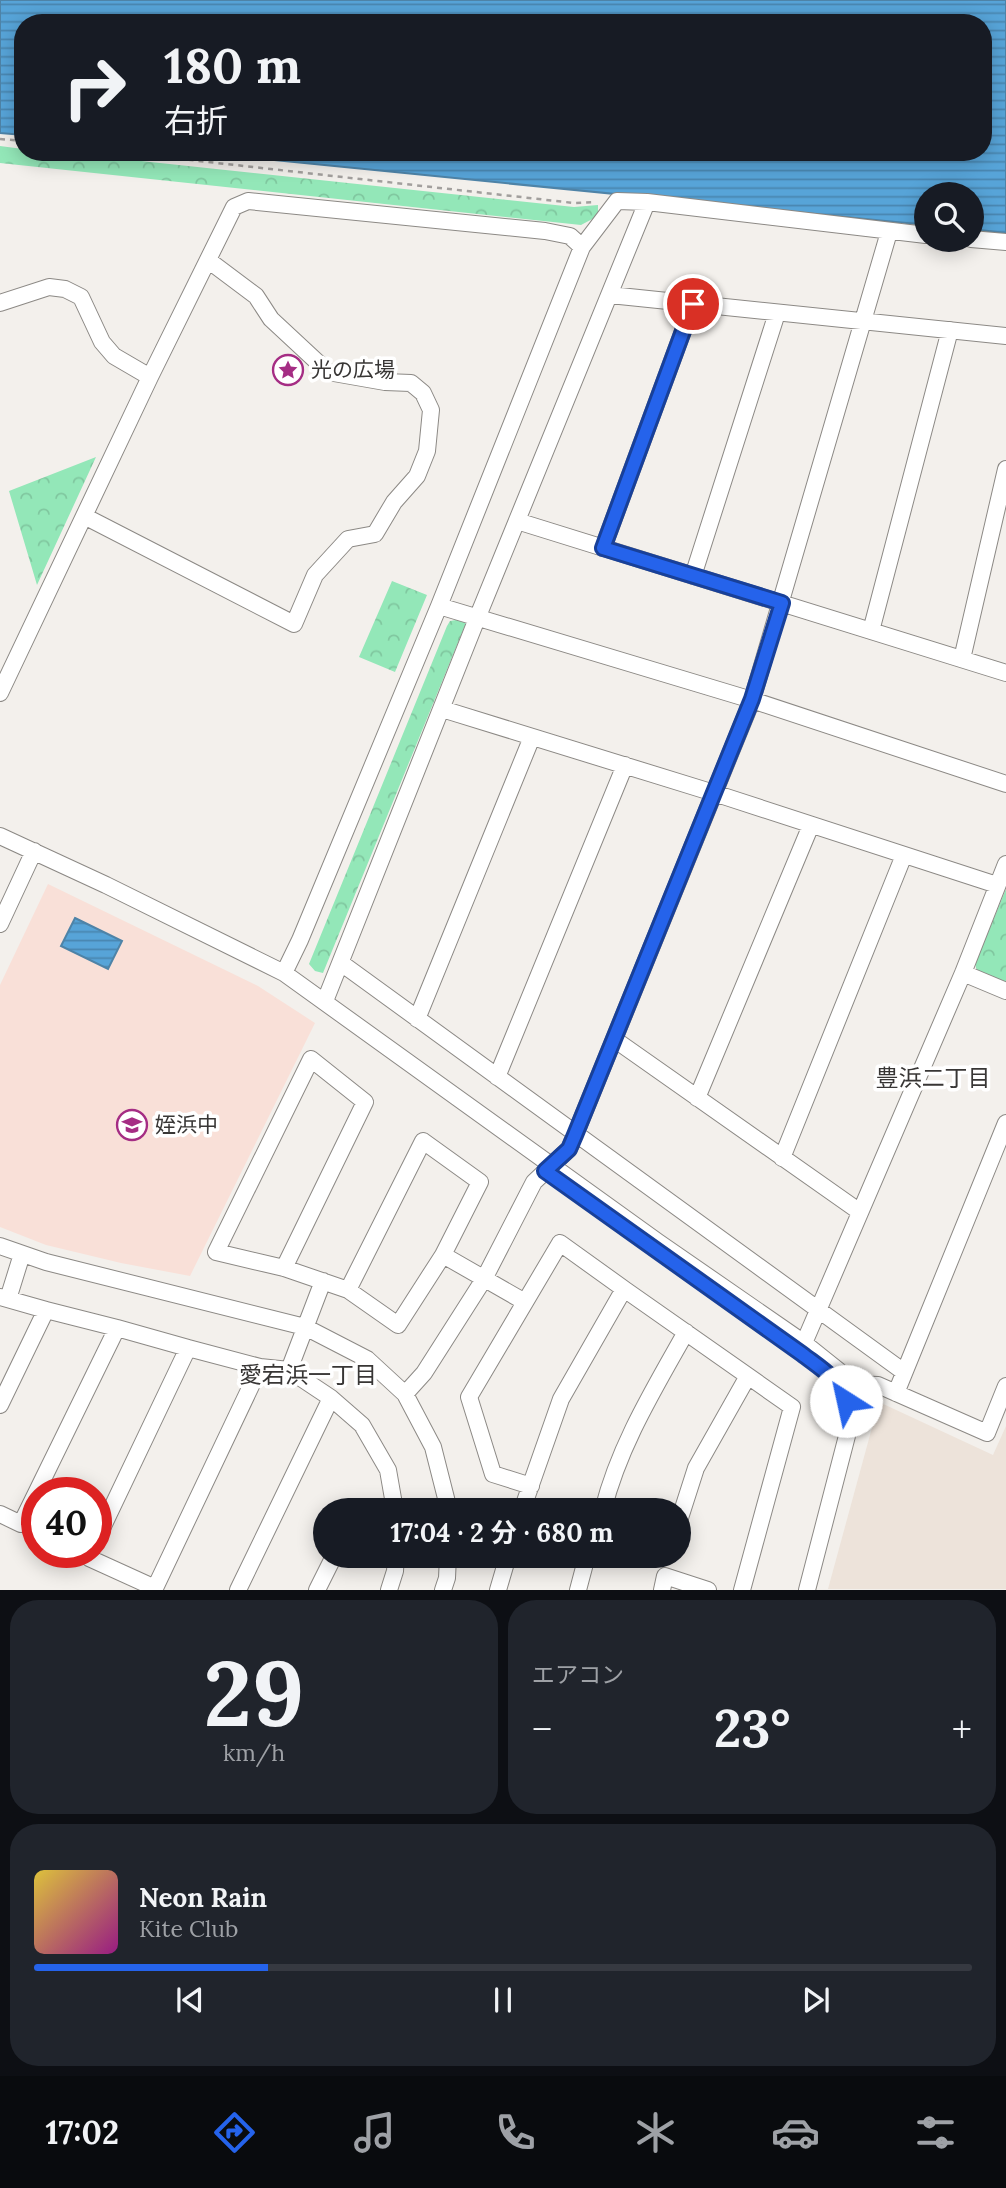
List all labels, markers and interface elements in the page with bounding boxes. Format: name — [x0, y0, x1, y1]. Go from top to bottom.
text: 180 m — [164, 34, 301, 96]
icon: right — [49, 42, 140, 133]
text: 右折 — [164, 100, 228, 141]
map controls — [914, 182, 984, 252]
button: search — [914, 182, 984, 252]
pin — [663, 274, 723, 334]
icon: arrive — [674, 285, 712, 323]
place icon: 光の広場 — [271, 353, 305, 387]
place label: 光の広場 — [311, 356, 395, 383]
district label: 豊浜二丁目 — [876, 1063, 991, 1092]
school or university icon: 姪浜中 — [115, 1108, 149, 1142]
place label: 姪浜中 — [155, 1111, 218, 1138]
district label: 愛宕浜一丁目 — [239, 1360, 377, 1389]
position arrow — [809, 1364, 883, 1438]
speed limit sign: 40 — [21, 1477, 112, 1568]
text: 17:04 · 2 分 · 680 m — [391, 1516, 613, 1549]
text: 29 — [204, 1634, 304, 1751]
text: エアコン — [532, 1660, 624, 1689]
text: 23° — [714, 1695, 790, 1761]
text: − — [532, 1705, 552, 1753]
text: + — [952, 1705, 972, 1753]
text: km/h — [223, 1738, 285, 1767]
text: Neon Rain — [139, 1881, 267, 1914]
text: Kite Club — [139, 1914, 238, 1943]
icon: previous — [171, 1981, 209, 2019]
icon: pause — [484, 1981, 522, 2019]
icon: next — [797, 1981, 835, 2019]
icon: directions — [210, 2108, 259, 2157]
icon: music — [350, 2108, 399, 2157]
icon: phone — [491, 2108, 540, 2157]
icon: climate — [631, 2108, 680, 2157]
icon: car — [771, 2108, 820, 2157]
icon: filters — [911, 2108, 960, 2157]
text: 17:02 — [46, 2112, 119, 2153]

